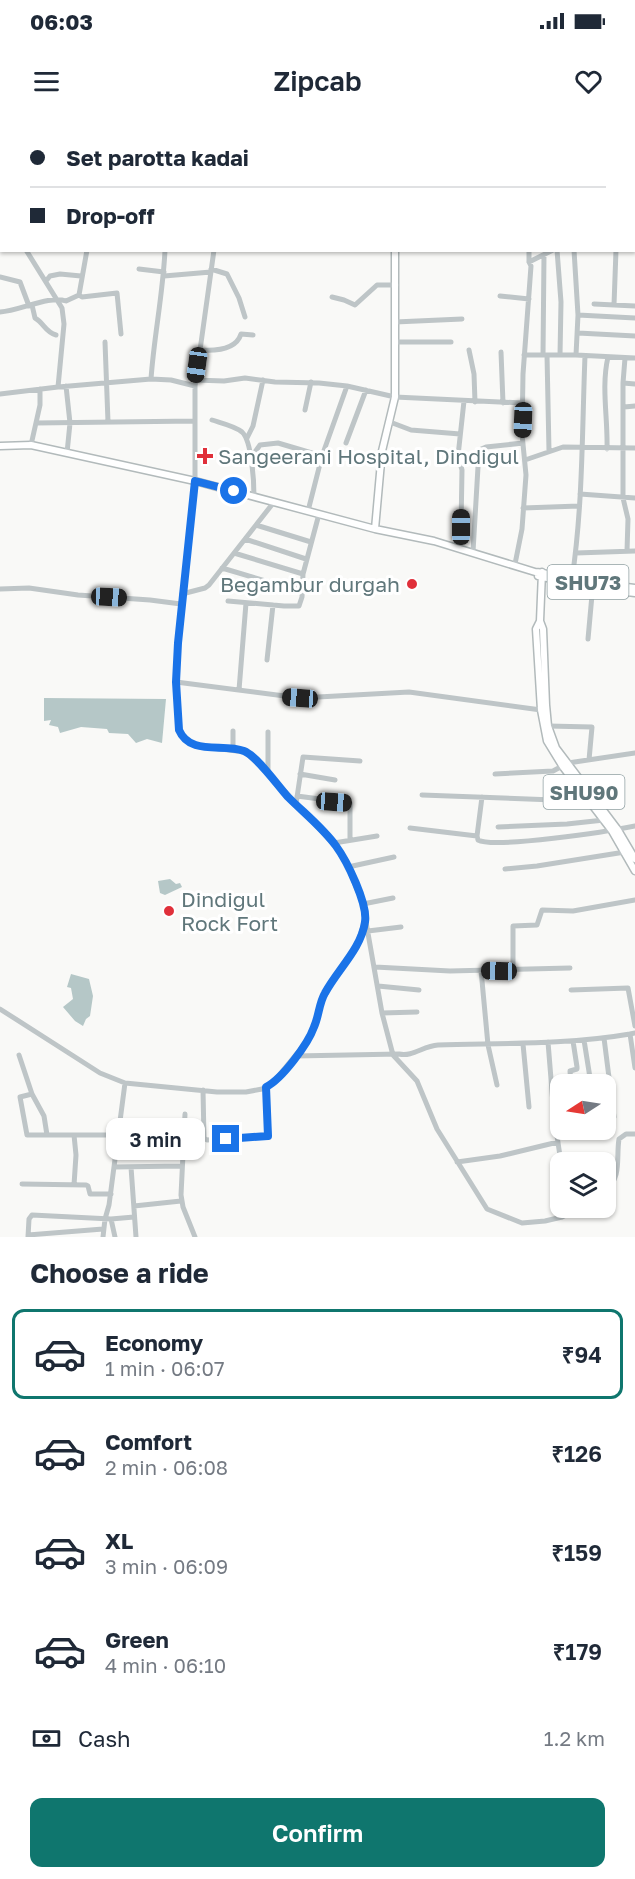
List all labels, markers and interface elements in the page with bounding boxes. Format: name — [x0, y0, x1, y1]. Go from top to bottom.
text: 06:03 — [30, 8, 93, 35]
icon: menu — [30, 65, 63, 98]
text: Zipcab — [274, 65, 362, 97]
icon: heart — [572, 65, 605, 98]
text: Set parotta kadai — [66, 144, 249, 171]
text: Drop-off — [66, 202, 155, 229]
car — [186, 346, 208, 384]
car — [513, 402, 533, 438]
place label: Sangeerani Hospital, Dindigul — [218, 443, 519, 469]
marker: Sangeerani Hospital, Dindigul — [196, 447, 214, 465]
route start — [220, 477, 247, 504]
car — [452, 509, 470, 545]
road number: SHU73 — [548, 565, 628, 599]
place label: Begambur durgah — [220, 571, 400, 597]
marker: Begambur durgah — [405, 577, 419, 591]
car — [91, 587, 127, 607]
car — [281, 688, 319, 708]
road number: SHU90 — [544, 775, 624, 809]
car — [315, 792, 353, 812]
place label: Dindigul Rock Fort — [181, 886, 278, 936]
marker: Dindigul Rock Fort — [162, 904, 176, 918]
car — [481, 962, 517, 980]
north arrow — [550, 1074, 616, 1140]
map controls — [550, 1074, 616, 1218]
callout: 3 min — [106, 1118, 205, 1160]
route end — [212, 1125, 239, 1152]
text: 3 min — [129, 1127, 182, 1151]
button: layers — [550, 1152, 616, 1218]
text: Choose a ride — [30, 1257, 209, 1289]
icon: car — [33, 1327, 87, 1381]
text: Economy — [105, 1329, 203, 1356]
text: ₹94 — [562, 1341, 602, 1368]
text: 1 min · 06:07 — [105, 1356, 225, 1380]
icon: car — [33, 1426, 87, 1480]
text: Comfort — [105, 1428, 192, 1455]
text: ₹126 — [551, 1440, 602, 1467]
text: 2 min · 06:08 — [105, 1455, 228, 1479]
icon: car — [33, 1525, 87, 1579]
text: XL — [105, 1527, 133, 1554]
text: ₹159 — [551, 1539, 602, 1566]
text: 3 min · 06:09 — [105, 1554, 228, 1578]
icon: car — [33, 1624, 87, 1678]
text: Green — [105, 1626, 169, 1653]
text: ₹179 — [553, 1638, 602, 1665]
text: 4 min · 06:10 — [105, 1653, 226, 1677]
icon: cash — [30, 1722, 63, 1755]
text: Cash — [78, 1725, 131, 1752]
text: 1.2 km — [544, 1726, 605, 1750]
button: Confirm — [30, 1798, 605, 1867]

